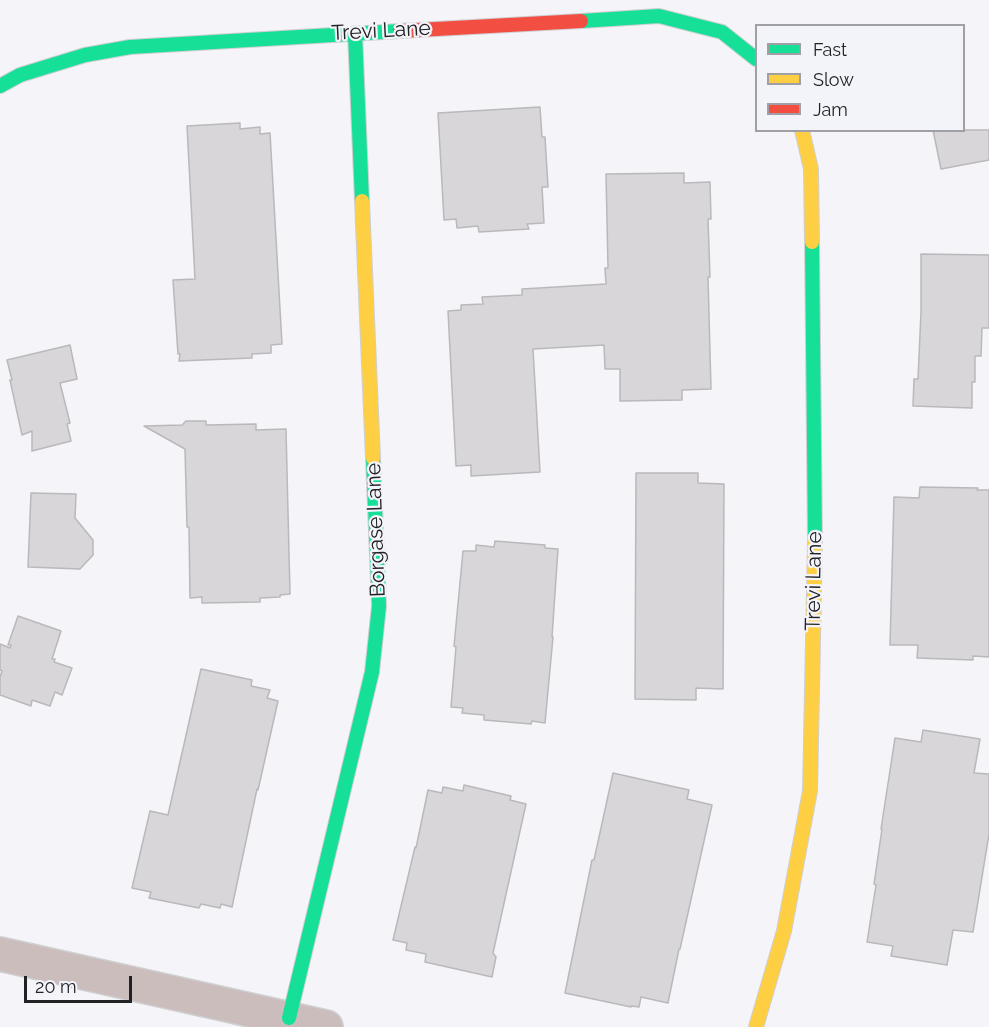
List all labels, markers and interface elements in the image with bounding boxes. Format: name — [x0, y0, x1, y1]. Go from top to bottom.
street label: Trevi Lane — [331, 16, 431, 46]
legend — [755, 24, 965, 132]
text: Fast — [813, 39, 847, 60]
text: Slow — [813, 69, 854, 90]
text: Jam — [813, 99, 848, 120]
street label: Borgase Lane — [361, 463, 391, 597]
street label: Trevi Lane — [801, 531, 827, 631]
scale bar — [27, 964, 135, 1002]
text: 20 m — [35, 976, 77, 997]

